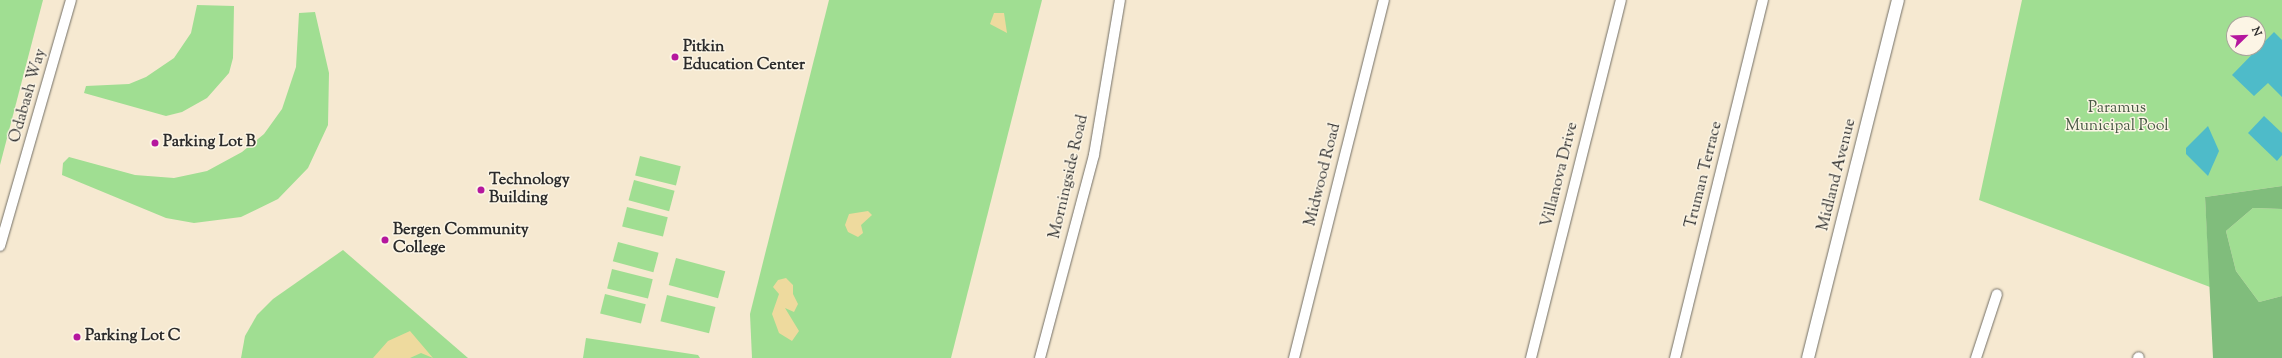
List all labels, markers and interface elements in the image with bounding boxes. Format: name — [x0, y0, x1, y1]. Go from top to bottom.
north arrow — [2226, 16, 2266, 56]
text: N — [2247, 25, 2265, 39]
place label: Pitkin Education Center — [683, 38, 805, 76]
street label: Odabash Way — [6, 47, 52, 145]
marker: Pitkin Education Center — [670, 52, 680, 62]
park label: Paramus Municipal Pool — [2065, 99, 2169, 137]
street label: Morningside Road — [1046, 113, 1094, 241]
street label: Midland Avenue — [1815, 117, 1861, 233]
street label: Truman Terrace — [1682, 119, 1728, 231]
street label: Villanova Drive — [1539, 120, 1583, 230]
street label: Midwood Road — [1302, 122, 1346, 228]
place label: Parking Lot B — [163, 133, 256, 153]
marker: Parking Lot B — [150, 138, 160, 148]
place label: Technology Building — [489, 171, 570, 209]
marker: Technology Building — [476, 185, 486, 195]
place label: Bergen Community College — [393, 221, 529, 259]
marker: Bergen Community College — [380, 235, 390, 245]
place label: Parking Lot C — [85, 327, 181, 347]
marker: Parking Lot C — [72, 332, 82, 342]

